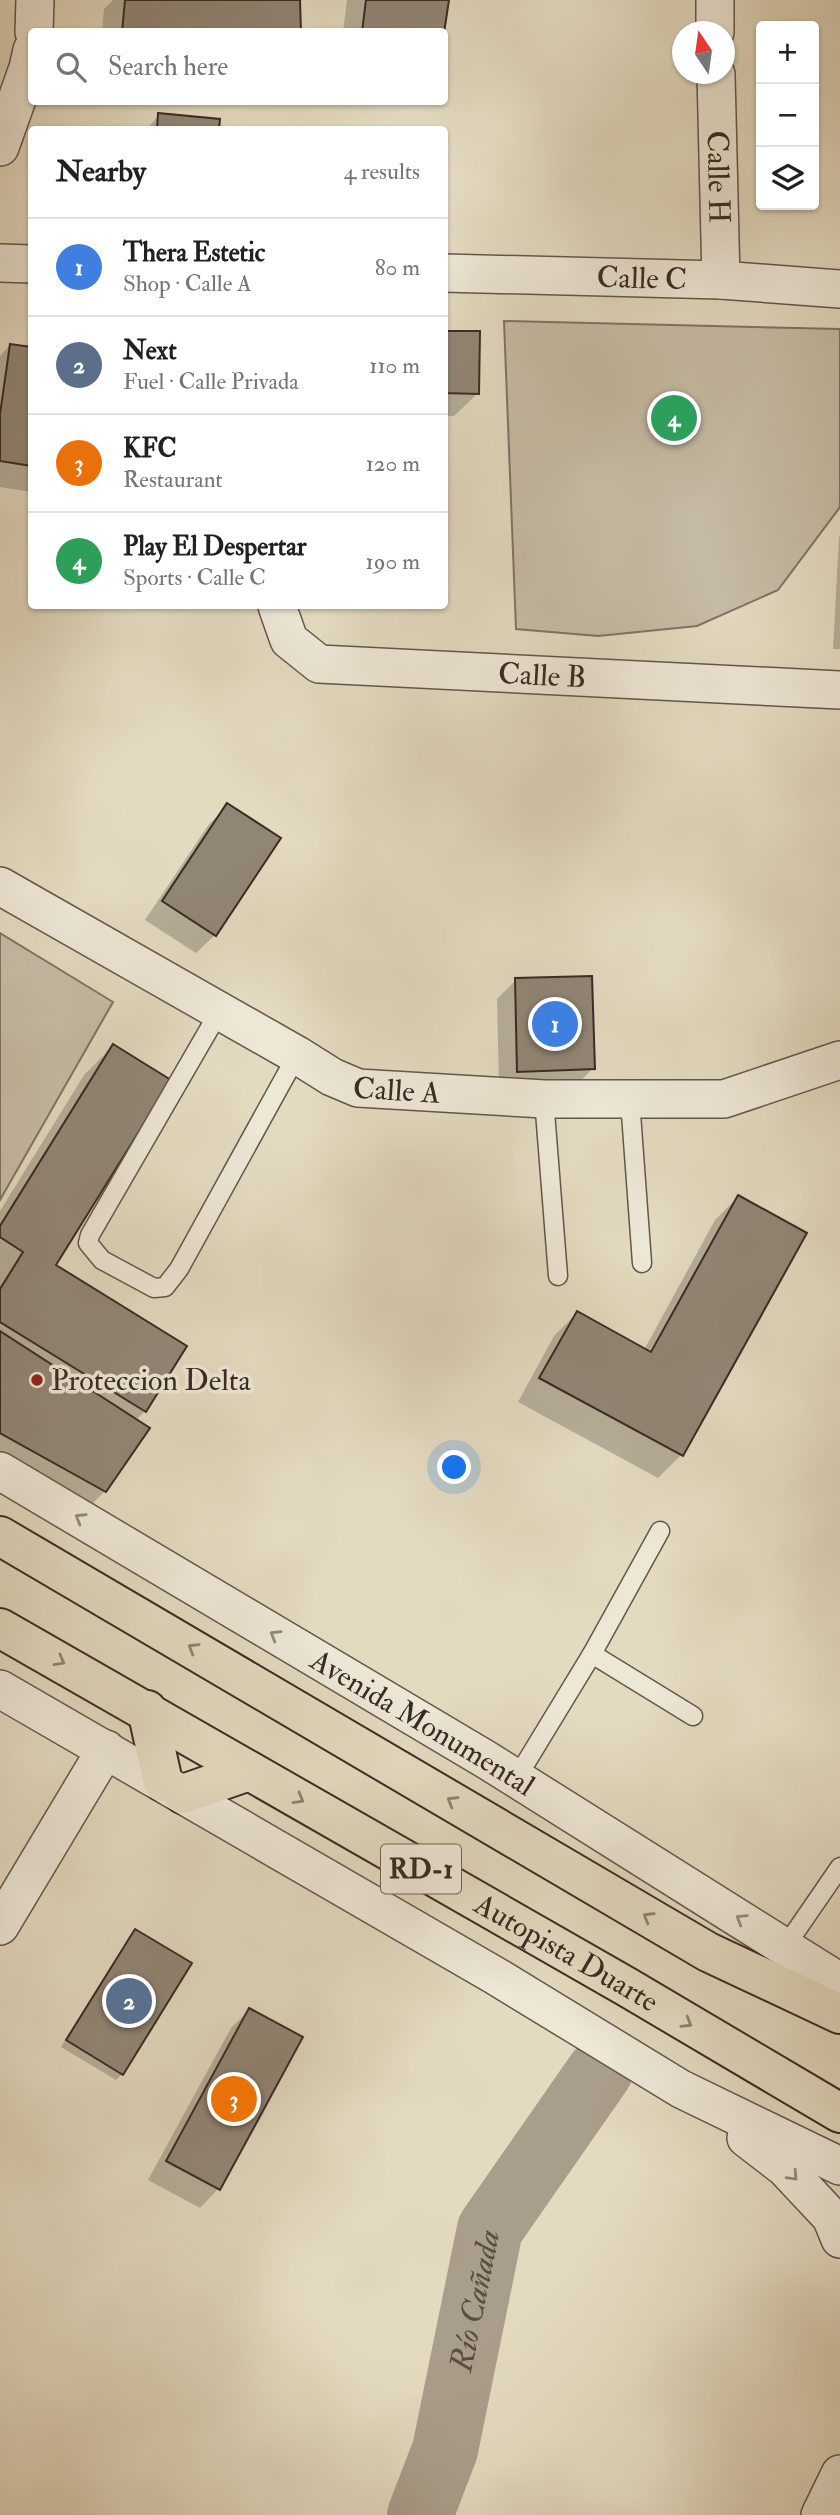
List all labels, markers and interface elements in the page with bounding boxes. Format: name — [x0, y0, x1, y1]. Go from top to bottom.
north arrow — [672, 21, 735, 84]
map controls — [756, 21, 819, 210]
button: + — [756, 21, 819, 84]
search box — [28, 28, 448, 105]
icon: search — [52, 48, 90, 86]
text: Search here — [108, 51, 228, 83]
button: − — [756, 84, 819, 147]
street label: Calle H — [699, 130, 738, 224]
button: layers — [756, 147, 819, 210]
text: Nearby — [56, 153, 146, 190]
text: 4 results — [344, 157, 420, 186]
text: Thera Estetic — [123, 237, 265, 269]
text: 1 — [75, 253, 83, 282]
text: 80 m — [375, 253, 420, 282]
street label: Calle C — [596, 258, 688, 298]
text: Shop · Calle A — [123, 269, 252, 298]
text: Next — [123, 335, 177, 367]
text: 2 — [73, 351, 85, 380]
text: 110 m — [369, 351, 420, 380]
text: Fuel · Calle Privada — [123, 367, 299, 396]
pin: 4 — [651, 392, 697, 444]
text: KFC — [123, 433, 177, 465]
text: 3 — [75, 449, 83, 478]
text: 120 m — [366, 449, 420, 478]
text: Restaurant — [123, 465, 223, 494]
text: Play El Despertar — [123, 531, 307, 563]
text: 4 — [73, 547, 85, 576]
text: 190 m — [366, 547, 420, 576]
text: Sports · Calle C — [123, 563, 266, 592]
street label: Calle B — [497, 654, 587, 696]
pin: 1 — [532, 998, 578, 1050]
street label: Calle A — [352, 1069, 441, 1111]
place label: Proteccion Delta — [51, 1362, 251, 1399]
marker: Proteccion Delta — [29, 1372, 45, 1388]
your location — [437, 1450, 471, 1484]
one-way arrow — [74, 1514, 87, 1527]
one-way arrow — [270, 1630, 283, 1643]
street label: Avenida Monumental — [303, 1641, 542, 1804]
one-way arrow — [188, 1643, 200, 1656]
one-way arrow — [52, 1653, 65, 1666]
one-way arrow — [292, 1791, 304, 1804]
one-way arrow — [447, 1796, 460, 1809]
road number: RD-1 — [381, 1844, 461, 1894]
street label: Autopista Duarte — [467, 1885, 665, 2020]
one-way arrow — [643, 1912, 656, 1925]
one-way arrow — [735, 1915, 748, 1928]
pin: 2 — [106, 1975, 152, 2027]
one-way arrow — [680, 2014, 693, 2027]
pin: 3 — [211, 2073, 257, 2125]
one-way arrow — [784, 2168, 797, 2181]
water label: Río Cañada — [441, 2226, 509, 2376]

